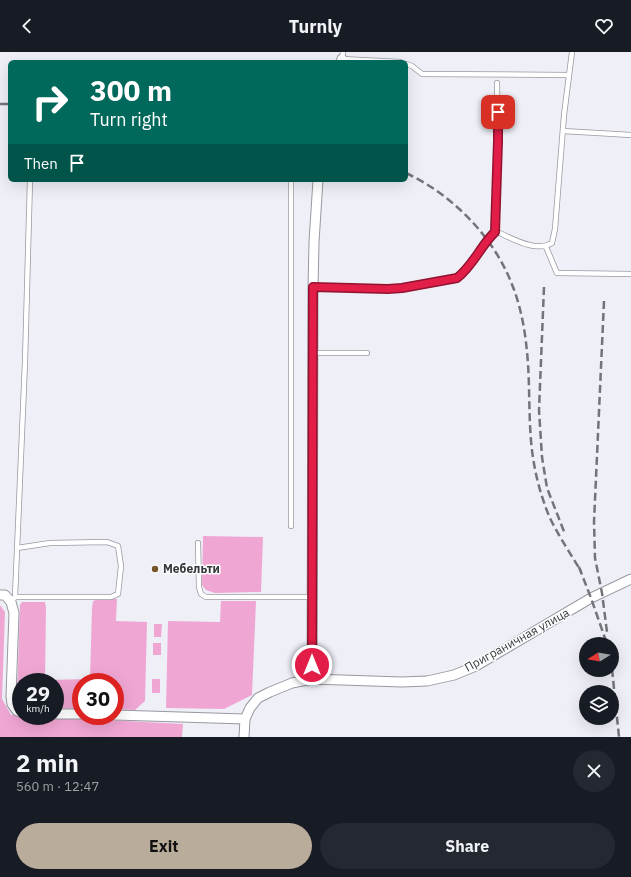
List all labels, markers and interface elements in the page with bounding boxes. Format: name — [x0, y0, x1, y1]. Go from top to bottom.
icon: back — [16, 15, 38, 37]
text: Turnly — [289, 15, 342, 38]
icon: heart — [593, 15, 615, 37]
text: 300 m — [90, 72, 172, 109]
icon: right — [24, 76, 76, 128]
pin — [481, 95, 515, 129]
icon: arrive — [487, 101, 509, 123]
text: Turn right — [90, 108, 168, 131]
icon: arrive — [66, 152, 88, 174]
text: Then — [24, 154, 58, 173]
place label: Мебельти — [163, 561, 220, 576]
marker: Мебельти — [150, 564, 160, 574]
street label: Приграничная улица — [462, 604, 572, 675]
north arrow — [579, 637, 619, 677]
map controls — [579, 637, 619, 725]
position arrow — [291, 644, 333, 686]
speed limit sign: 30 — [72, 673, 124, 725]
text: 29 — [26, 680, 50, 707]
button: layers — [579, 685, 619, 725]
text: km/h — [26, 702, 50, 715]
text: 2 min — [16, 747, 79, 779]
button: close — [573, 750, 615, 792]
text: 560 m · 12:47 — [16, 778, 99, 795]
button: Exit — [16, 823, 312, 869]
button: Share — [320, 823, 615, 869]

